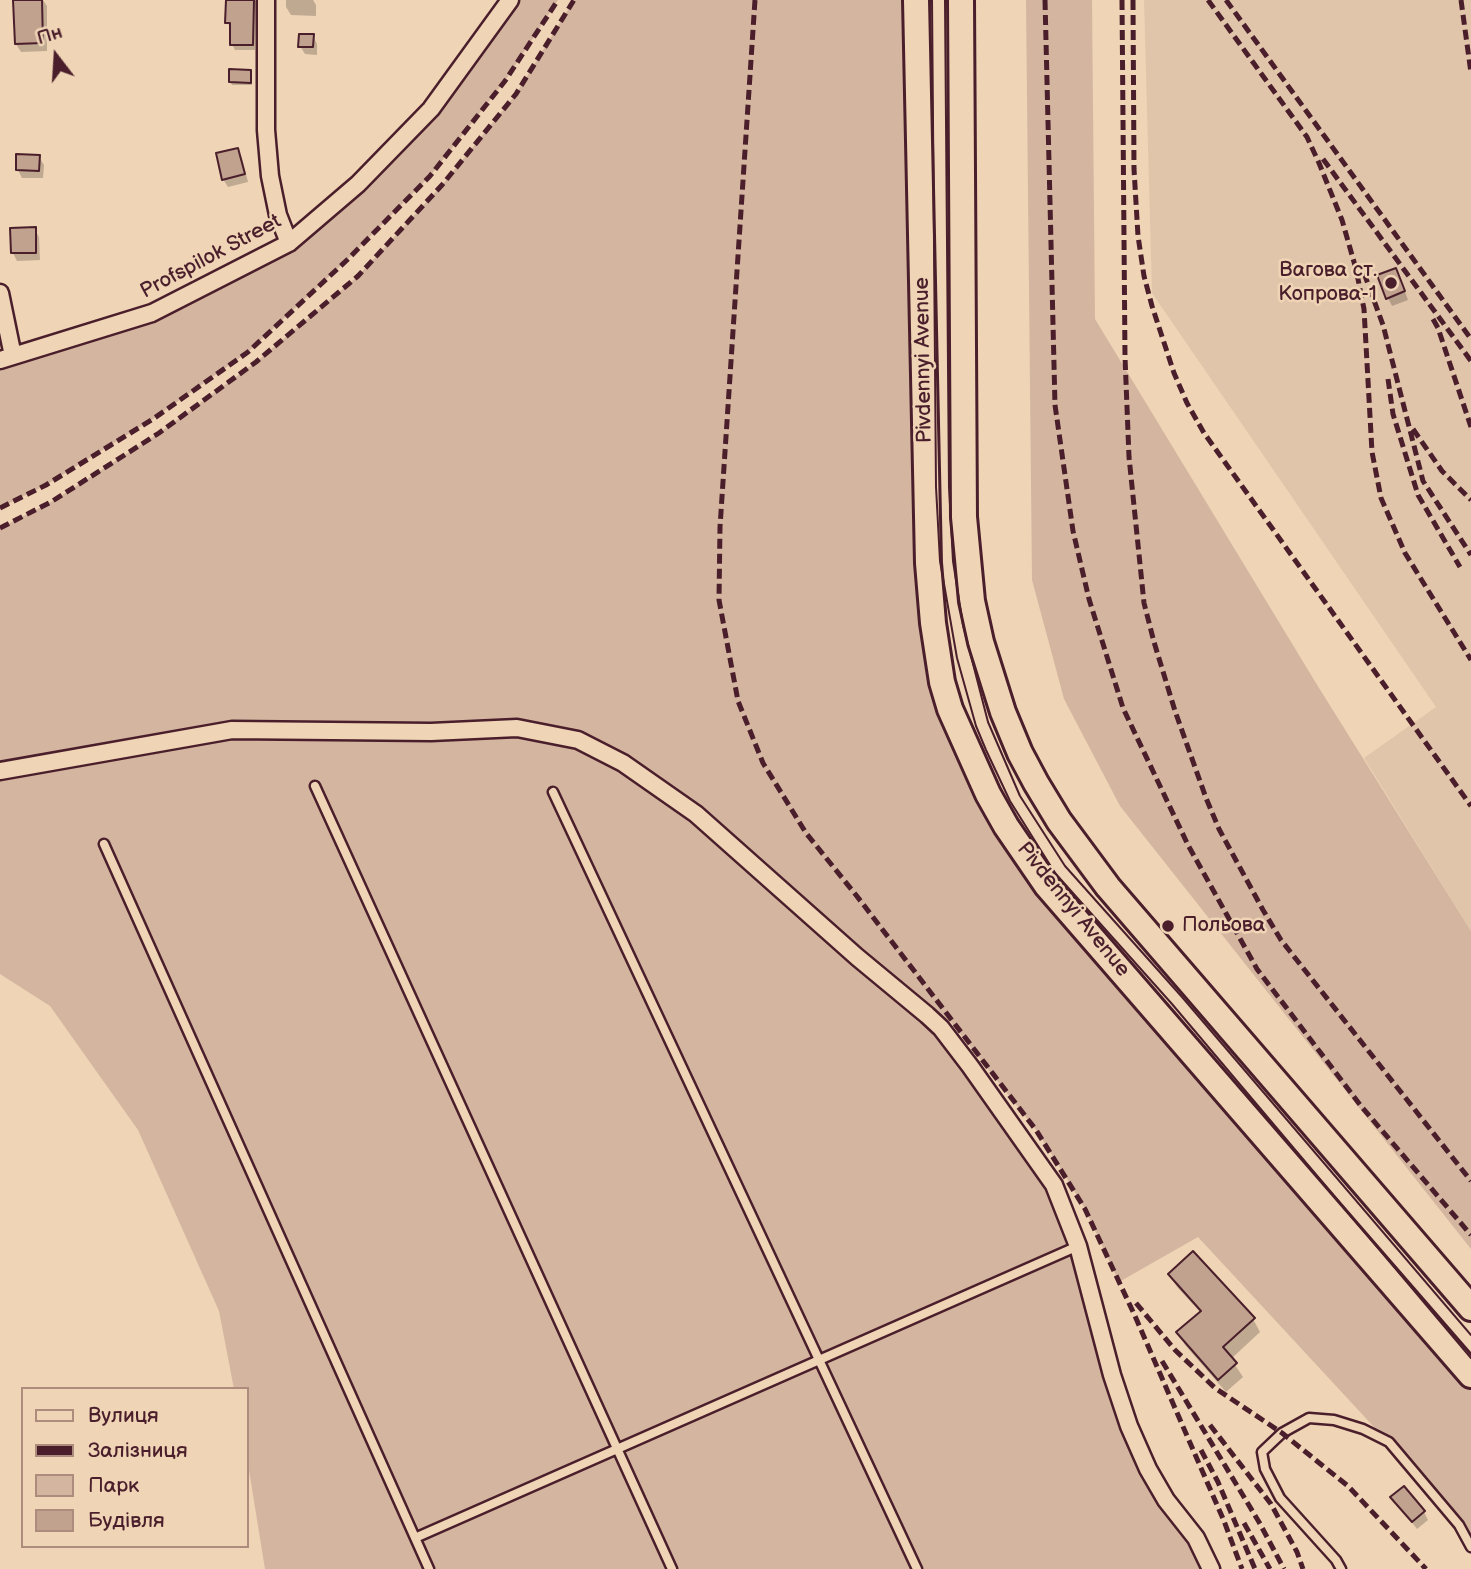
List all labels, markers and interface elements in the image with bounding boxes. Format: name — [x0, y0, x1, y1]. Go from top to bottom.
north arrow — [21, 21, 91, 91]
text: Пн — [34, 21, 65, 50]
street label: Profspilok Street — [136, 209, 286, 305]
place label: Вагова ст. Копрова-1 — [1278, 258, 1377, 308]
marker: Вагова ст. Копрова-1 — [1383, 275, 1399, 291]
street label: Pivdennyi Avenue — [910, 277, 938, 443]
street label: Pivdennyi Avenue — [1011, 838, 1135, 982]
place label: Польова — [1182, 913, 1265, 939]
marker: Польова — [1160, 918, 1176, 934]
legend — [21, 1387, 248, 1548]
text: Вулиця — [88, 1403, 159, 1428]
text: Залізниця — [88, 1438, 188, 1463]
text: Парк — [88, 1473, 139, 1498]
text: Будівля — [88, 1508, 165, 1533]

